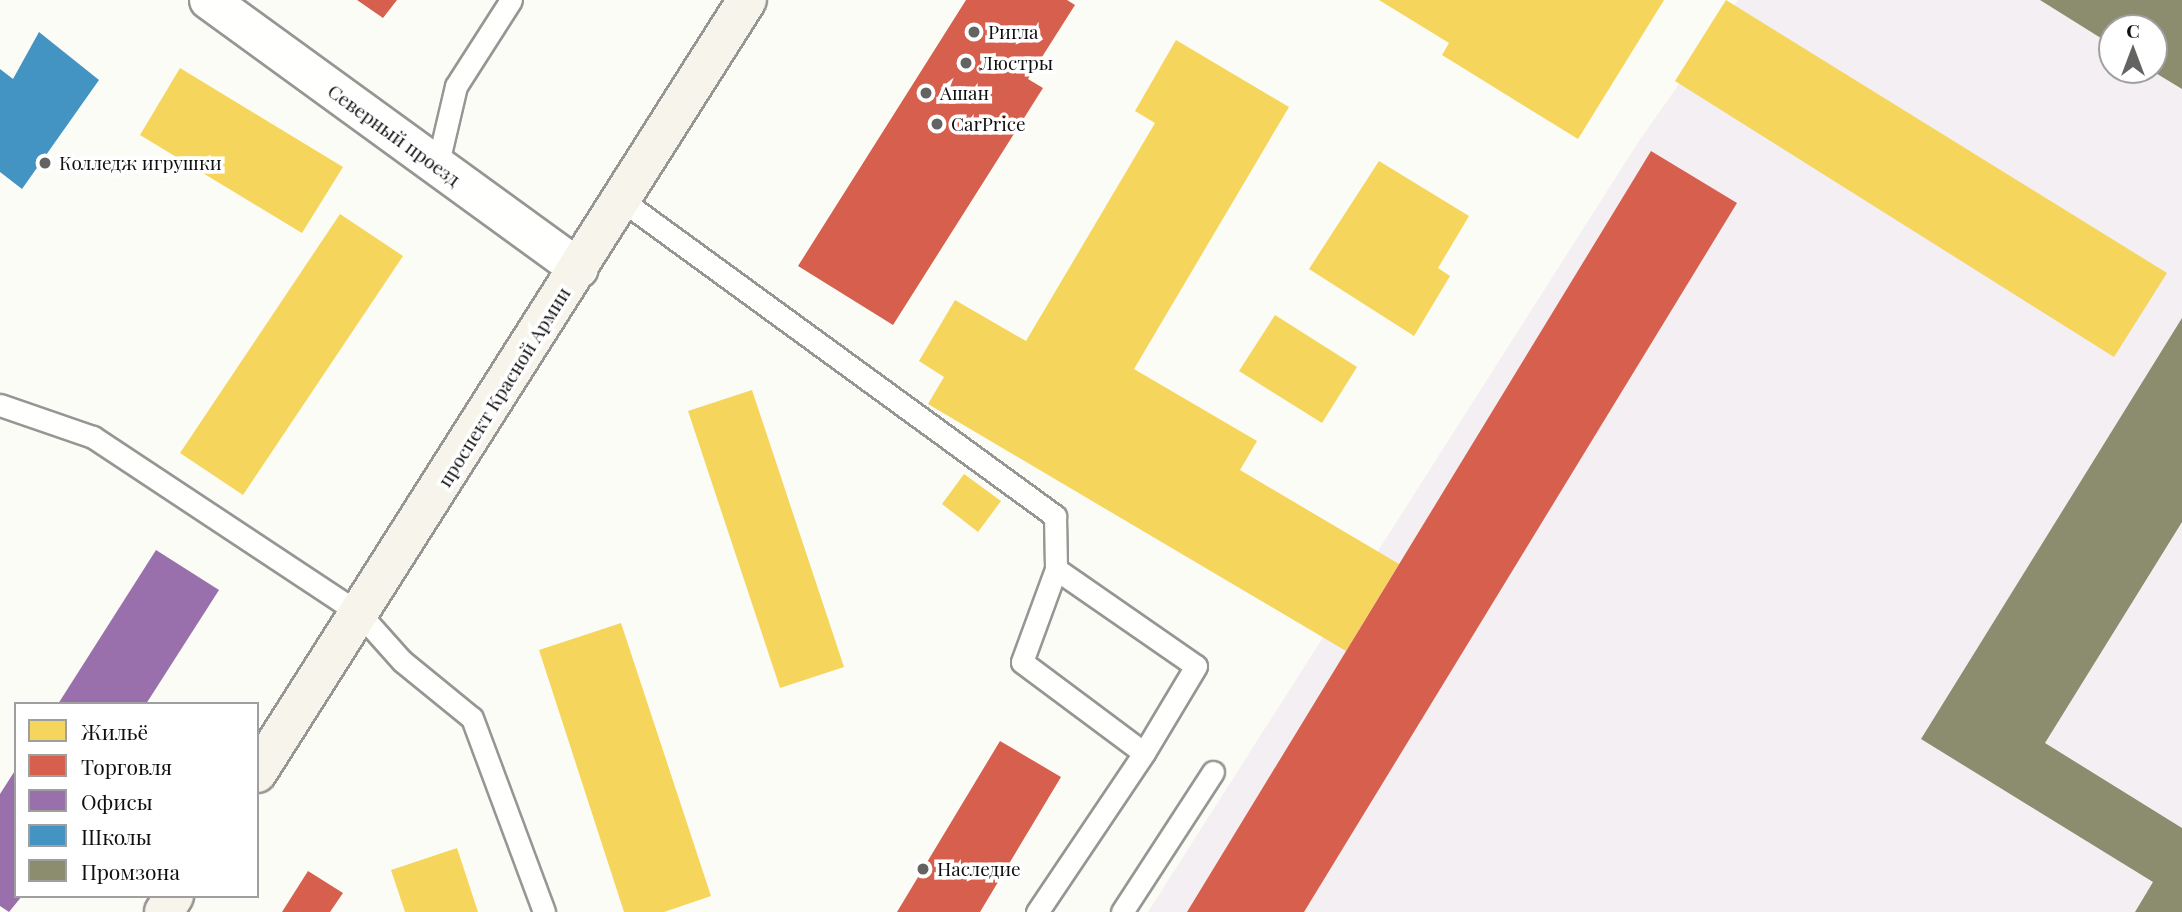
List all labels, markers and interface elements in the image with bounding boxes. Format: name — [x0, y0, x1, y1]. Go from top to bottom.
north arrow — [2098, 14, 2168, 84]
text: С — [2126, 17, 2140, 43]
place label: Ригла — [988, 21, 1039, 43]
marker: Ригла — [966, 24, 982, 40]
place label: Люстры — [980, 52, 1053, 74]
marker: Люстры — [958, 55, 974, 71]
street label: Северный проезд — [323, 79, 465, 191]
place label: Ашан — [940, 82, 989, 104]
marker: Ашан — [918, 85, 934, 101]
place label: CarPrice — [951, 113, 1026, 135]
marker: CarPrice — [929, 116, 945, 132]
place label: Колледж игрушки — [59, 152, 222, 174]
marker: Колледж игрушки — [37, 155, 53, 171]
street label: проспект Красной Армии — [433, 283, 575, 491]
legend — [14, 702, 259, 898]
text: Жильё — [81, 717, 148, 745]
text: Торговля — [81, 752, 172, 780]
text: Офисы — [81, 787, 153, 815]
text: Школы — [81, 822, 152, 850]
text: Промзона — [81, 857, 180, 885]
place label: Наследие — [937, 858, 1021, 880]
marker: Наследие — [915, 861, 931, 877]

